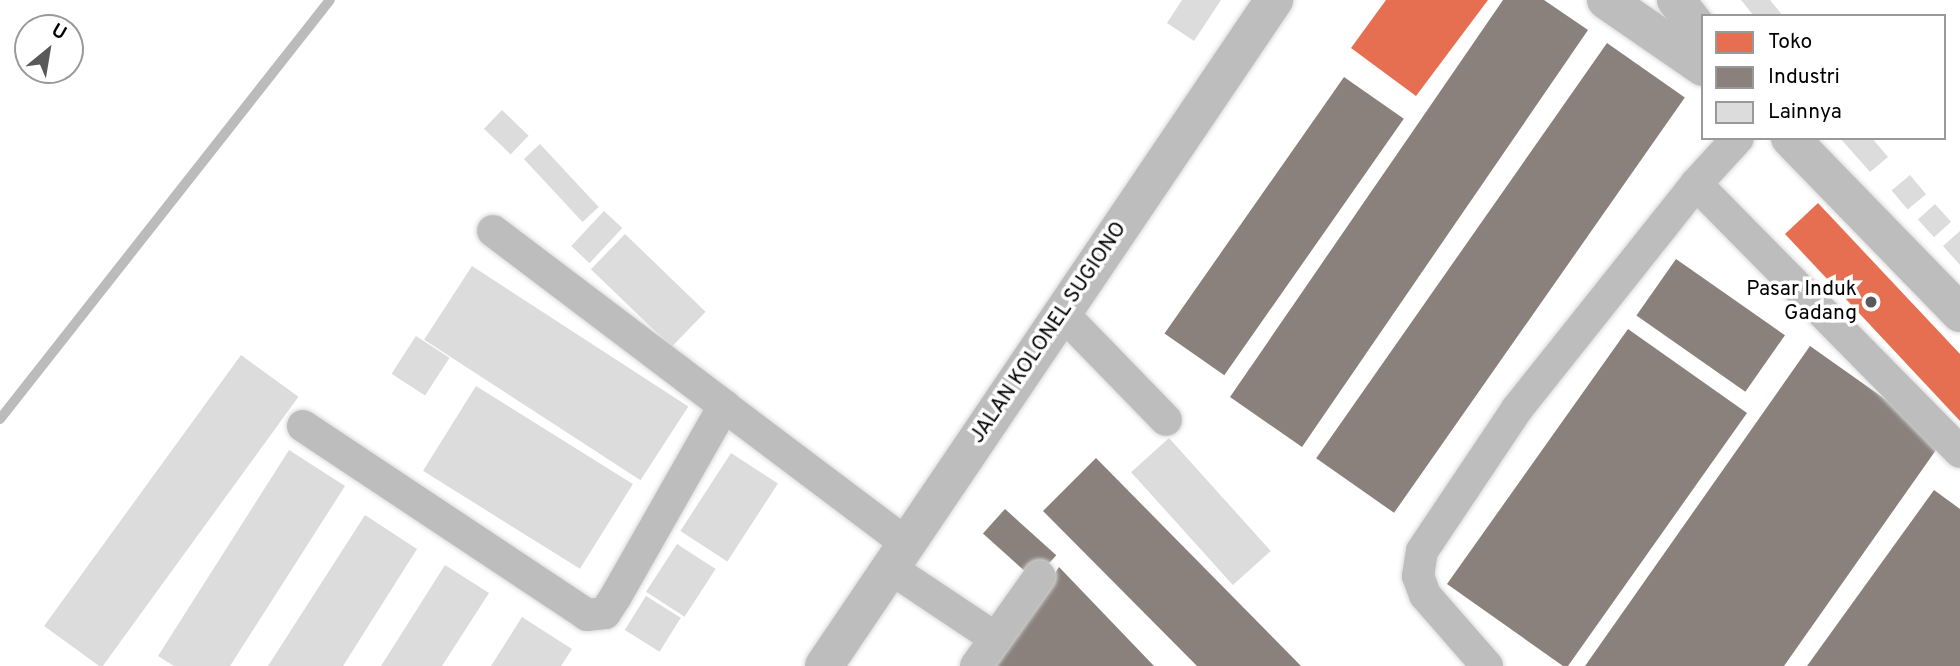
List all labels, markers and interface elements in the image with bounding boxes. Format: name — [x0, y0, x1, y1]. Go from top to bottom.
north arrow — [14, 14, 84, 84]
legend — [1701, 14, 1946, 140]
text: U — [47, 19, 70, 46]
text: Toko — [1768, 29, 1812, 56]
text: Industri — [1768, 64, 1840, 91]
text: Lainnya — [1768, 99, 1842, 126]
street label: JALAN KOLONEL SUGIONO — [965, 217, 1133, 449]
place label: Pasar Induk Gadang — [1746, 277, 1857, 327]
marker: Pasar Induk Gadang — [1863, 294, 1879, 310]

